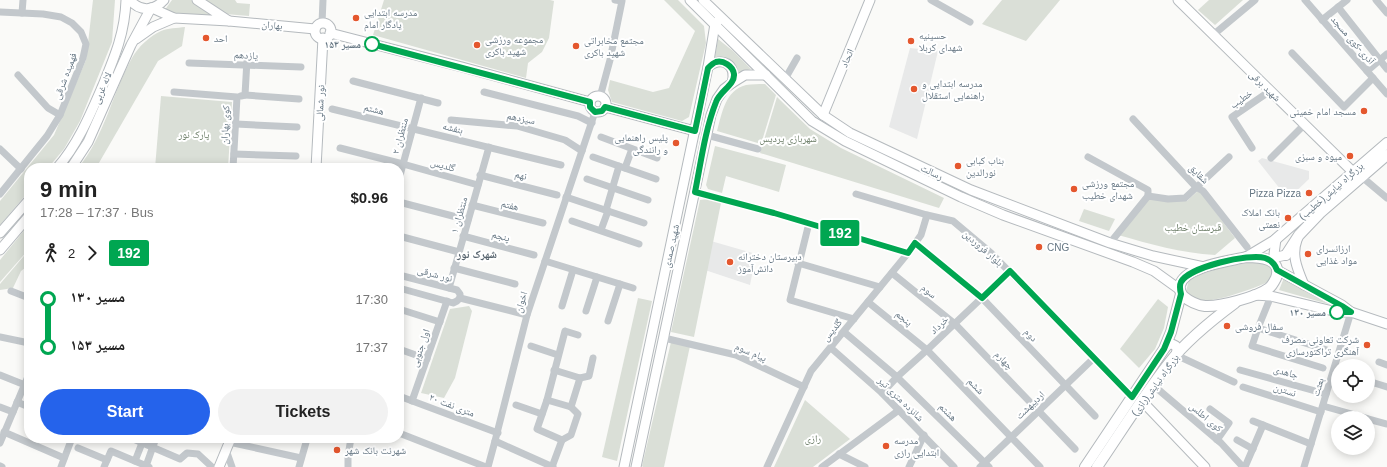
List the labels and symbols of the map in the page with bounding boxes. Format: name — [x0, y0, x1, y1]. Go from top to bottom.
place label: مدرسه ابتدایی یادگار امام — [364, 7, 418, 32]
marker: مدرسه ابتدایی یادگار امام — [351, 13, 361, 23]
street label: آذری-کوی مسجد — [1328, 14, 1377, 67]
street label: بهاران — [261, 19, 283, 32]
place label: حسینیه شهدای کربلا — [919, 30, 963, 54]
marker: احد — [201, 33, 211, 43]
place label: احد — [214, 33, 227, 44]
place label: مجموعه ورزشی شهید باکری — [485, 34, 544, 58]
place label: مجتمع مخابراتی شهید باکری — [584, 35, 644, 59]
marker: مسیر ۱۵۳ — [364, 36, 380, 52]
marker: حسینیه شهدای کربلا — [906, 36, 916, 46]
place label: مسیر ۱۵۳ — [324, 39, 361, 51]
marker: مجموعه ورزشی شهید باکری — [472, 40, 482, 50]
marker: مجتمع مخابراتی شهید باکری — [571, 41, 581, 51]
street label: اتحاد — [838, 47, 856, 69]
street label: یازدهم — [234, 49, 258, 63]
street label: فهمیده شرقی — [51, 51, 80, 101]
street label: شهید برقی — [1246, 68, 1283, 105]
street label: لاله غربی — [90, 71, 114, 106]
place label: مدرسه ابتدایی و راهنمایی استقلال — [922, 78, 985, 102]
street label: نور شمالی — [314, 84, 327, 121]
marker: مدرسه ابتدایی و راهنمایی استقلال — [909, 84, 919, 94]
street label: خطیب — [1228, 87, 1255, 111]
street label: هشتم — [362, 101, 385, 119]
street label: کوی بهاران — [218, 105, 233, 145]
place label: مسجد امام خمینی — [1290, 106, 1356, 119]
marker: مسجد امام خمینی — [1359, 106, 1369, 116]
street label: سیزدهم — [505, 110, 537, 128]
street label: منتظران ۲ — [390, 116, 411, 156]
street label: بنفشه — [442, 120, 465, 136]
park label: پارک نور — [177, 129, 210, 141]
place label: پلیس راهنمایی و رانندگی — [614, 132, 668, 156]
park label: شهربازی پردیس — [759, 133, 817, 145]
marker: پلیس راهنمایی و رانندگی — [671, 138, 681, 148]
place label: میوه و سبزی — [1295, 151, 1342, 163]
marker: میوه و سبزی — [1345, 151, 1355, 161]
place label: بناب کبابی نورالدین — [966, 155, 1004, 179]
street label: گلدیس — [429, 156, 457, 175]
street label: بزرگراه نیایش(خطیب) — [1297, 160, 1366, 223]
marker: بناب کبابی نورالدین — [953, 161, 963, 171]
street label: رسالت — [919, 162, 945, 182]
street label: شقایق — [1186, 162, 1211, 187]
street label: نهم — [513, 168, 528, 184]
place label: مجتمع ورزشی شهدای خطیب — [1082, 178, 1135, 202]
marker: مجتمع ورزشی شهدای خطیب — [1069, 184, 1079, 194]
place label: Pizza Pizza — [1249, 188, 1301, 199]
marker: Pizza Pizza — [1304, 188, 1314, 198]
street label: منتظران ۱ — [449, 195, 470, 235]
street label: هفتم — [500, 198, 520, 214]
place label: بانک املاک نعمتی — [1241, 207, 1280, 231]
marker: بانک املاک نعمتی — [1283, 213, 1293, 223]
line badge: 192 — [817, 220, 863, 246]
park label: قبرستان خطیب — [1165, 222, 1221, 234]
street label: شهید صمدی — [661, 223, 682, 269]
street label: پنجم — [490, 228, 511, 246]
street label: بلوار فروردین — [960, 228, 1005, 269]
marker: CNG — [1034, 242, 1044, 252]
place label: CNG — [1047, 242, 1069, 253]
place label: ارزانسرای مواد غذایی — [1316, 243, 1357, 267]
district label: شهرک نور — [456, 248, 497, 261]
marker: ارزانسرای مواد غذایی — [1303, 249, 1313, 259]
place label: دبیرستان دخترانه دانش‌آموز — [737, 251, 802, 275]
marker: دبیرستان دخترانه دانش‌آموز — [725, 257, 735, 267]
street label: نور شرقی — [416, 264, 454, 285]
street label: سوم — [918, 282, 939, 302]
street label: اخوان — [513, 290, 530, 314]
marker: مسیر ۱۳۰ — [1329, 304, 1345, 320]
place label: مسیر ۱۳۰ — [1289, 307, 1326, 319]
street label: پنجم — [892, 308, 915, 330]
street label: خرداد — [928, 313, 951, 336]
street label: گلدیس — [820, 316, 845, 344]
marker: سفال فروشی — [1222, 321, 1232, 331]
place label: سفال فروشی — [1235, 321, 1283, 333]
street label: دوم — [1021, 326, 1040, 345]
street label: اول جنوبی — [408, 328, 433, 369]
place label: شرکت تعاونی مصرف آهنگری تراکتورسازی — [1281, 334, 1359, 358]
street label: پیام سوم — [733, 340, 769, 365]
marker: شرکت تعاونی مصرف آهنگری تراکتورسازی — [1362, 340, 1372, 350]
street label: چهارم — [991, 348, 1016, 373]
street label: بزرگراه نیایش(رازی) — [1129, 352, 1182, 419]
street label: جاهدی — [1272, 363, 1300, 382]
street label: شانزده متری تیر — [874, 374, 926, 424]
street label: ششم — [964, 376, 987, 398]
street label: بعثت — [1310, 376, 1326, 398]
street label: نسترن — [1272, 381, 1298, 400]
street label: اردیبهشت — [1013, 389, 1047, 421]
street label: ۲۰ متری نفت — [427, 391, 477, 420]
street label: کوی اطلس — [1187, 400, 1225, 435]
street label: هشتم — [935, 401, 959, 425]
park label: رازی — [805, 433, 821, 445]
place label: مدرسه ابتدایی رازی — [894, 435, 939, 459]
marker: مدرسه ابتدایی رازی — [881, 441, 891, 451]
marker: شهرنت بانک شهر — [332, 445, 342, 455]
place label: شهرنت بانک شهر — [344, 445, 407, 456]

